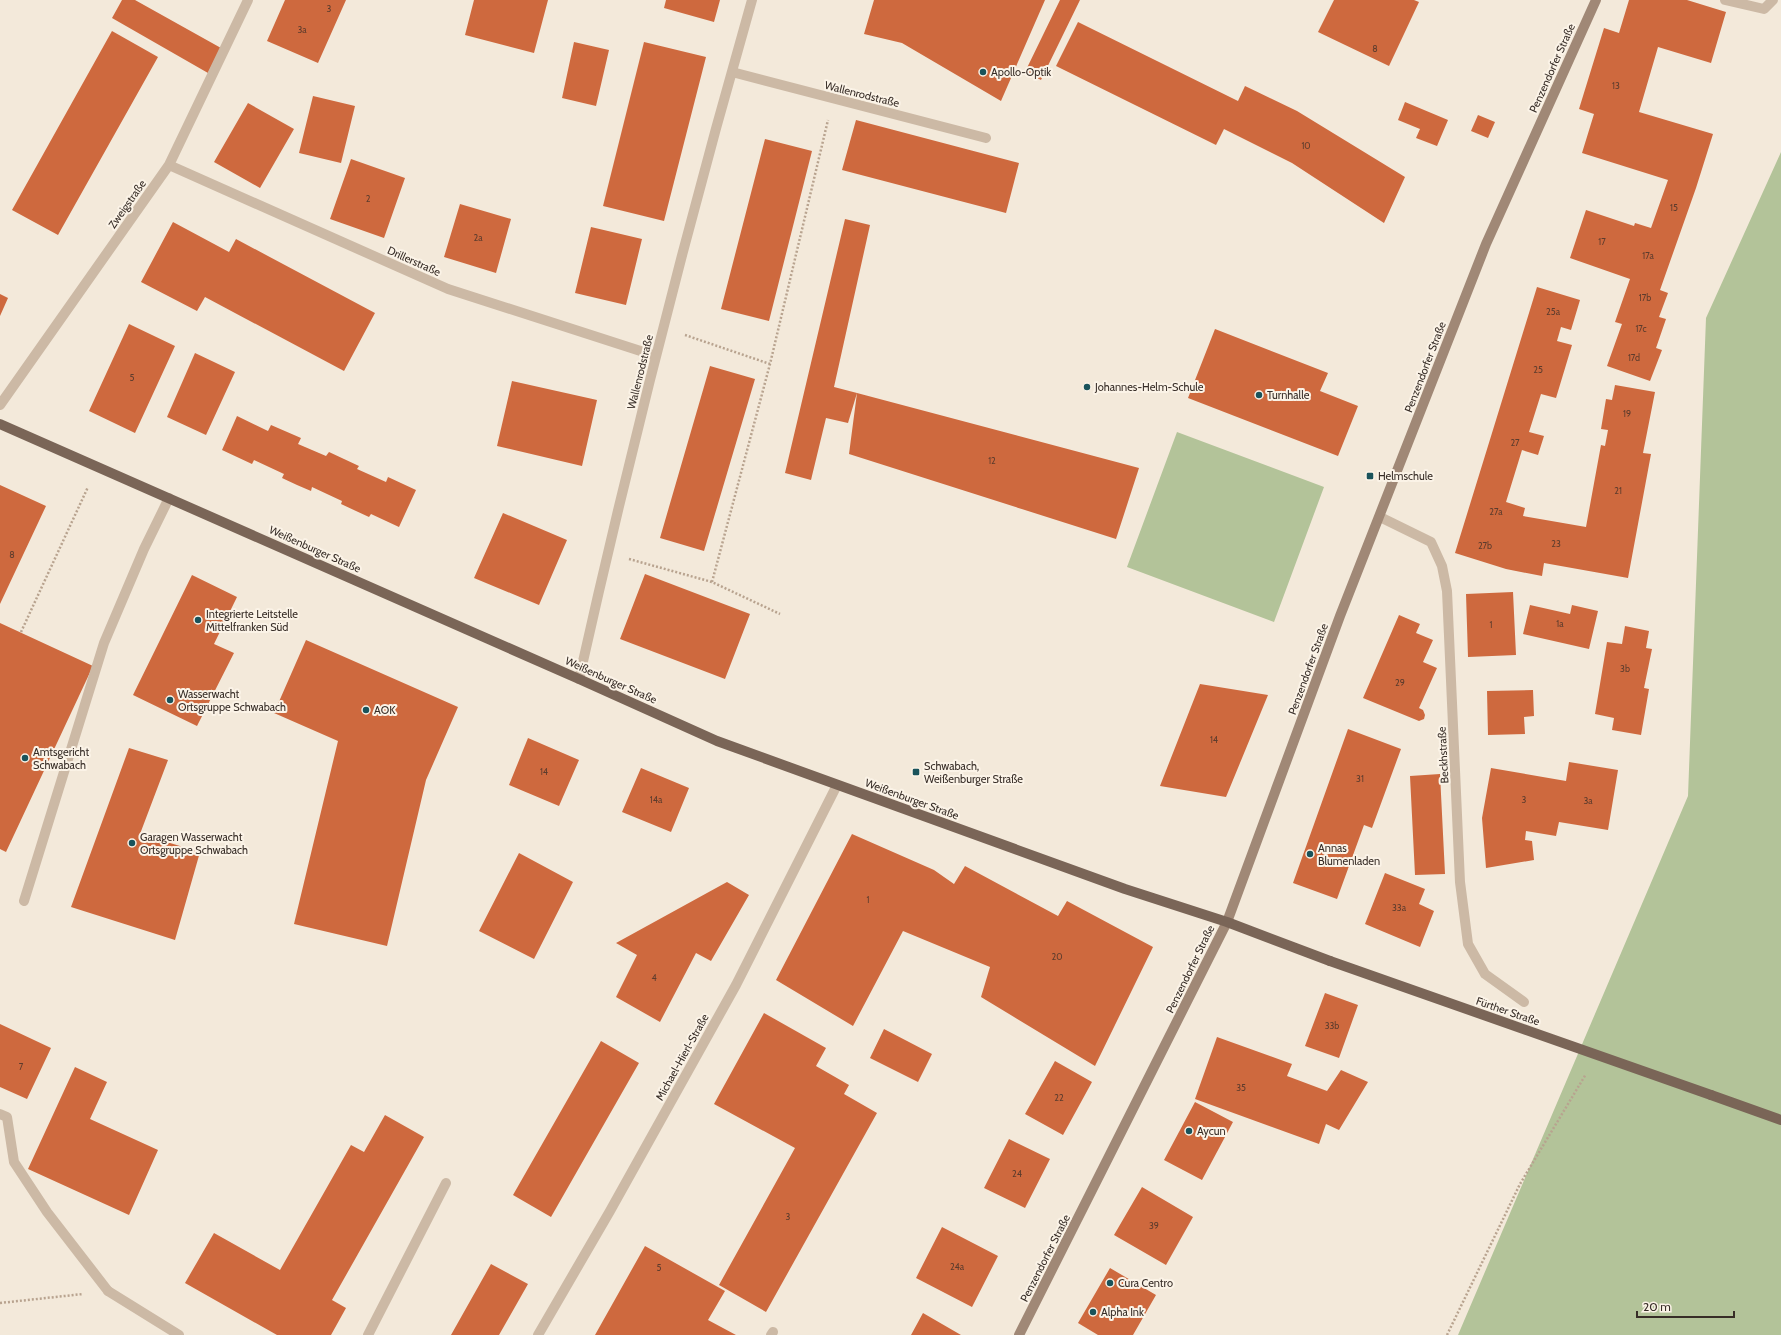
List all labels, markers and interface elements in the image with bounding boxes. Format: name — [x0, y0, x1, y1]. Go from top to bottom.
house number: 3 — [327, 3, 332, 14]
street label: Penzendorfer Straße — [1526, 21, 1578, 115]
house number: 3a — [297, 24, 307, 35]
house number: 8 — [1372, 43, 1378, 54]
place label: Apollo-Optik — [991, 65, 1051, 79]
marker: Apollo-Optik — [978, 67, 988, 77]
street label: Wallenrodstraße — [823, 78, 901, 110]
house number: 13 — [1612, 80, 1620, 91]
house number: 10 — [1301, 140, 1311, 151]
street label: Zweigstraße — [105, 177, 149, 231]
house number: 2 — [366, 193, 371, 204]
house number: 15 — [1670, 202, 1678, 213]
house number: 2a — [473, 232, 483, 243]
house number: 17 — [1598, 236, 1606, 247]
street label: Drillerstraße — [385, 243, 443, 279]
house number: 17a — [1642, 250, 1654, 261]
house number: 17b — [1639, 292, 1651, 303]
house number: 25a — [1546, 306, 1561, 317]
street label: Penzendorfer Straße — [1401, 319, 1449, 414]
house number: 17c — [1635, 323, 1647, 334]
street label: Wallenrodstraße — [624, 333, 656, 411]
house number: 17d — [1628, 352, 1640, 363]
house number: 25 — [1533, 364, 1543, 375]
house number: 5 — [130, 372, 135, 383]
place label: Johannes-Helm-Schule — [1094, 380, 1204, 394]
marker: Johannes-Helm-Schule — [1082, 382, 1092, 392]
place label: Turnhalle — [1267, 388, 1310, 402]
marker: Turnhalle — [1254, 390, 1264, 400]
house number: 19 — [1623, 408, 1631, 419]
house number: 27 — [1510, 437, 1520, 448]
house number: 12 — [988, 455, 996, 466]
place label: Helmschule — [1378, 469, 1433, 483]
marker: Helmschule — [1365, 471, 1375, 481]
house number: 21 — [1614, 485, 1622, 496]
house number: 27a — [1489, 506, 1503, 517]
street label: Weißenburger Straße — [267, 522, 363, 576]
house number: 23 — [1551, 538, 1561, 549]
house number: 27b — [1478, 540, 1492, 551]
house number: 8 — [9, 549, 15, 560]
place label: Integrierte Leitstelle Mittelfranken Süd — [206, 607, 298, 634]
marker: Integrierte Leitstelle Mittelfranken Süd — [193, 615, 203, 625]
house number: 1a — [1556, 618, 1564, 629]
house number: 1 — [1490, 619, 1493, 630]
street label: Penzendorfer Straße — [1285, 621, 1331, 717]
street label: Weißenburger Straße — [563, 653, 659, 707]
house number: 3b — [1620, 663, 1630, 674]
house number: 29 — [1395, 677, 1405, 688]
place label: Wasserwacht Ortsgruppe Schwabach — [178, 687, 286, 714]
marker: Wasserwacht Ortsgruppe Schwabach — [165, 695, 175, 705]
place label: AOK — [374, 703, 396, 717]
marker: AOK — [361, 705, 371, 715]
street label: Beckhstraße — [1435, 726, 1451, 784]
house number: 14 — [1210, 734, 1218, 745]
place label: Amtsgericht Schwabach — [33, 745, 89, 772]
marker: Amtsgericht Schwabach — [20, 753, 30, 763]
place label: Schwabach, Weißenburger Straße — [924, 759, 1023, 786]
house number: 14 — [540, 766, 548, 777]
marker: Schwabach, Weißenburger Straße — [911, 767, 921, 777]
house number: 31 — [1356, 773, 1364, 784]
street label: Weißenburger Straße — [863, 775, 961, 823]
house number: 14a — [650, 794, 663, 805]
house number: 3 — [1522, 794, 1527, 805]
house number: 3a — [1583, 795, 1593, 806]
place label: Garagen Wasserwacht Ortsgruppe Schwabach — [140, 830, 248, 857]
marker: Garagen Wasserwacht Ortsgruppe Schwabach — [127, 838, 137, 848]
place label: Annas Blumenladen — [1318, 841, 1380, 868]
marker: Annas Blumenladen — [1305, 849, 1315, 859]
house number: 1 — [867, 894, 870, 905]
house number: 33a — [1392, 902, 1407, 913]
street label: Penzendorfer Straße — [1163, 922, 1218, 1015]
house number: 20 — [1052, 951, 1063, 962]
house number: 4 — [651, 972, 657, 983]
street label: Fürther Straße — [1474, 994, 1542, 1029]
street label: Michael-Hierl-Straße — [652, 1011, 712, 1103]
house number: 33b — [1325, 1020, 1339, 1031]
house number: 7 — [19, 1061, 24, 1072]
house number: 35 — [1236, 1082, 1246, 1093]
house number: 22 — [1054, 1092, 1064, 1103]
place label: Aycun — [1197, 1124, 1226, 1138]
marker: Aycun — [1184, 1126, 1194, 1136]
house number: 24 — [1012, 1168, 1022, 1179]
house number: 3 — [786, 1211, 791, 1222]
street label: Penzendorfer Straße — [1017, 1212, 1073, 1304]
house number: 39 — [1149, 1220, 1159, 1231]
house number: 24a — [950, 1261, 965, 1272]
house number: 5 — [657, 1262, 662, 1273]
place label: Cura Centro — [1118, 1276, 1173, 1290]
marker: Cura Centro — [1105, 1278, 1115, 1288]
scale bar — [1637, 1293, 1734, 1319]
text: 20 m — [1643, 1299, 1671, 1314]
place label: Alpha Ink — [1101, 1305, 1144, 1319]
marker: Alpha Ink — [1088, 1307, 1098, 1317]

